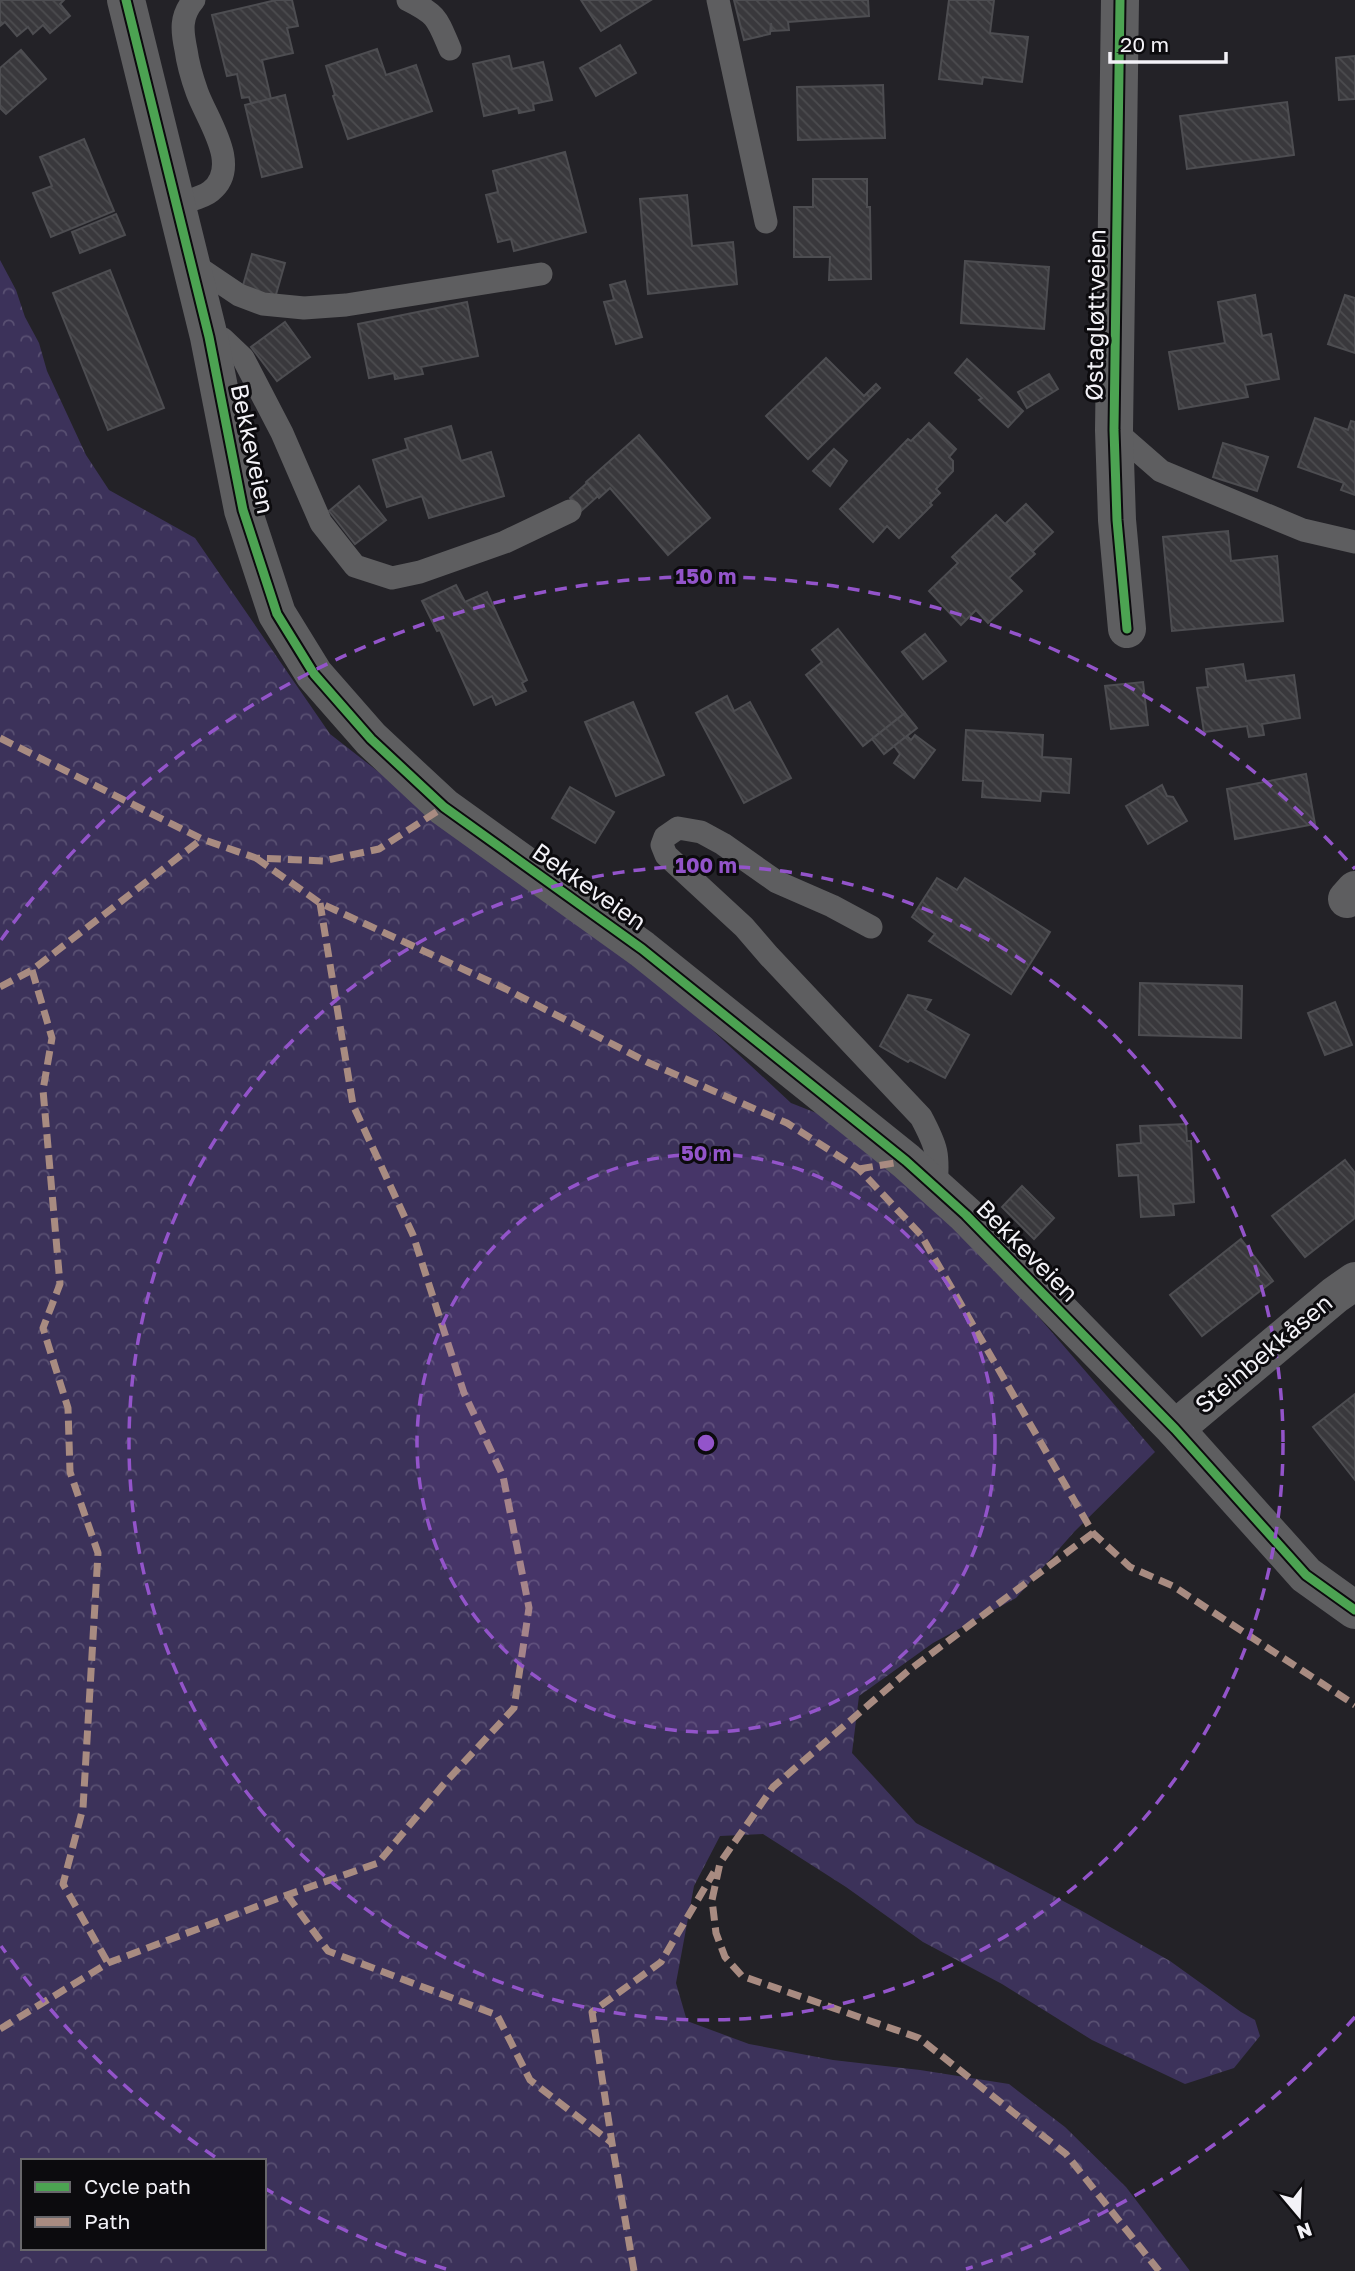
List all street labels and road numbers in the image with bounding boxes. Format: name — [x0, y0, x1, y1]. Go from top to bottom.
street label: Østagløttveien — [1079, 229, 1110, 401]
street label: Bekkeveien — [226, 381, 281, 516]
street label: Bekkeveien — [527, 836, 652, 936]
street label: Bekkeveien — [971, 1193, 1085, 1307]
street label: Steinbekkåsen — [1189, 1287, 1338, 1419]

